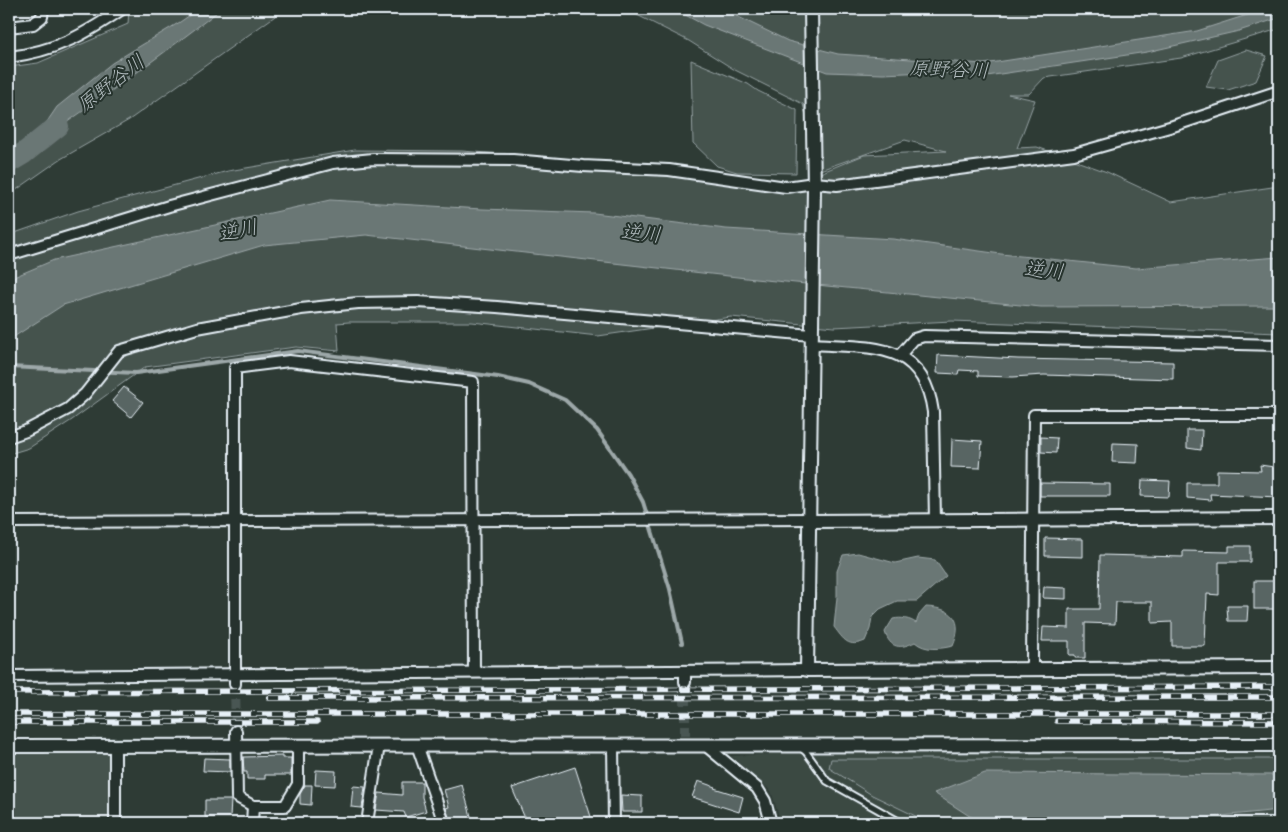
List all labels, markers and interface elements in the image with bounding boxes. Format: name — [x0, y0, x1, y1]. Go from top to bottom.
water label: 原野谷川 — [71, 48, 151, 120]
water label: 原野谷川 — [909, 55, 989, 85]
water label: 逆川 — [216, 213, 260, 249]
water label: 逆川 — [620, 218, 662, 250]
water label: 逆川 — [1023, 255, 1065, 287]

